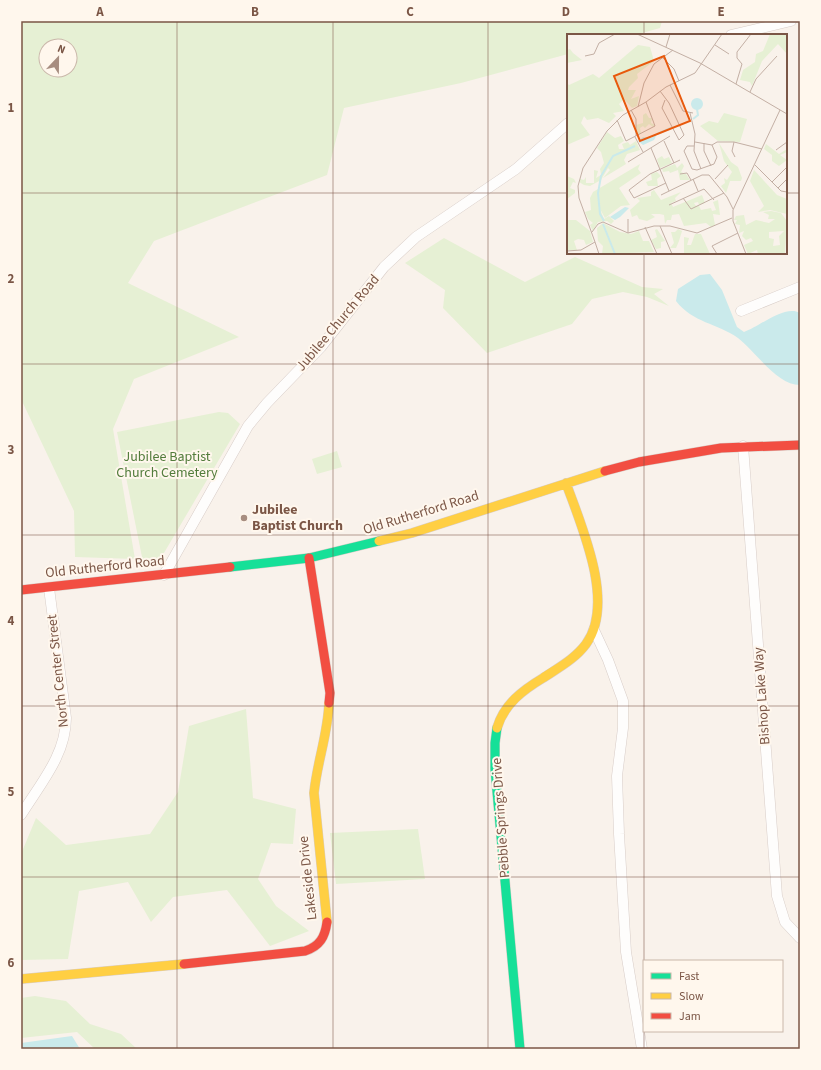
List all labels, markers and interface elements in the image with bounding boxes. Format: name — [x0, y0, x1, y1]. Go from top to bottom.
text: A — [95, 3, 104, 21]
text: B — [251, 3, 259, 21]
text: C — [406, 3, 414, 21]
text: D — [562, 3, 570, 21]
text: E — [717, 3, 725, 21]
inset map — [567, 34, 787, 254]
north arrow — [38, 38, 78, 78]
text: N — [55, 41, 68, 58]
text: 1 — [8, 99, 15, 117]
text: 2 — [8, 270, 15, 288]
street label: Jubilee Church Road — [292, 270, 384, 376]
text: 3 — [8, 441, 15, 459]
park label: Jubilee Baptist Church Cemetery — [116, 447, 218, 483]
street label: Old Rutherford Road — [361, 486, 481, 540]
place label: Jubilee Baptist Church — [252, 500, 343, 536]
marker: Jubilee Baptist Church — [239, 513, 249, 523]
street label: Old Rutherford Road — [44, 551, 166, 583]
text: 4 — [8, 612, 15, 630]
street label: North Center Street — [42, 613, 74, 728]
street label: Bishop Lake Way — [749, 646, 775, 746]
street label: Pebble Springs Drive — [487, 757, 515, 879]
text: 5 — [8, 783, 15, 801]
street label: Lakeside Drive — [294, 835, 322, 921]
text: 6 — [8, 954, 15, 972]
legend — [643, 960, 783, 1032]
text: Fast — [679, 968, 699, 985]
text: Slow — [679, 988, 704, 1005]
text: Jam — [679, 1008, 701, 1025]

